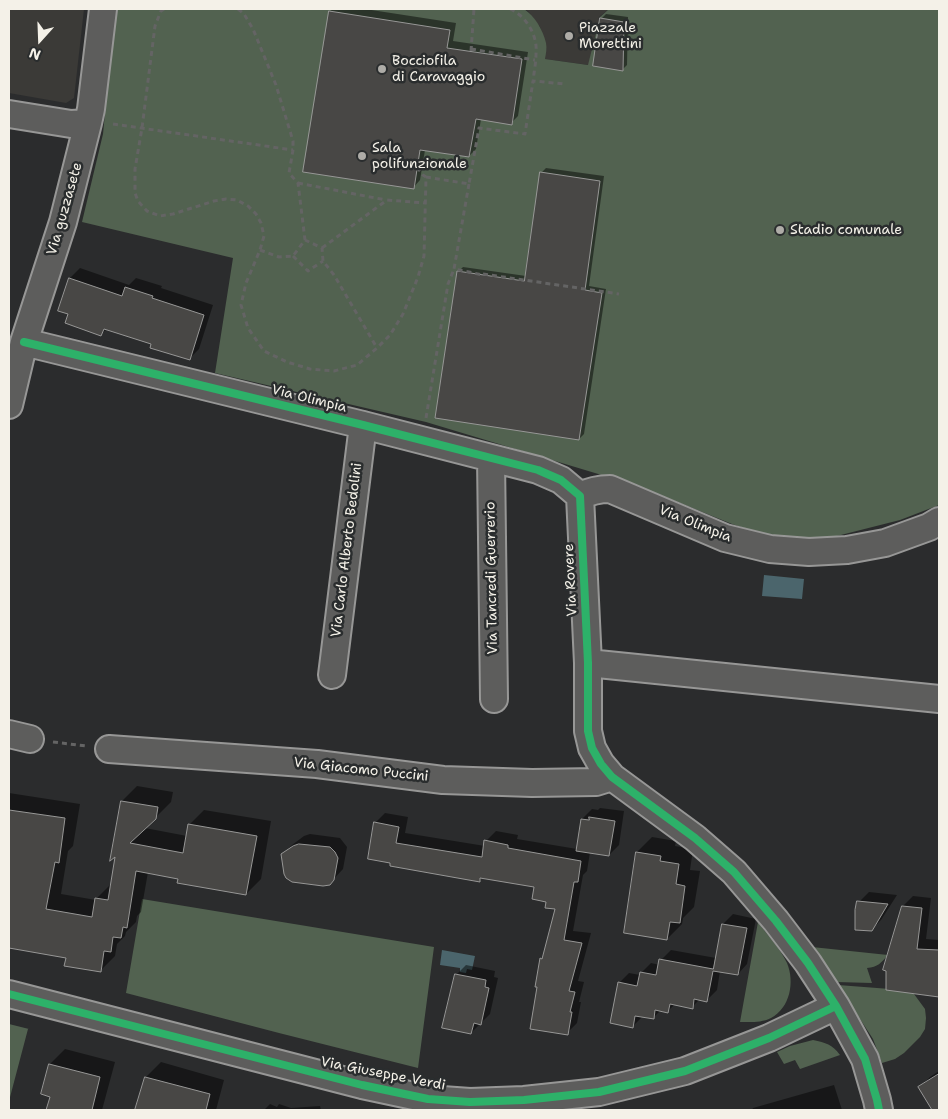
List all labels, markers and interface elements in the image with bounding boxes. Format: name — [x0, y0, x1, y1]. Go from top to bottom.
north arrow — [15, 15, 65, 65]
place label: Piazzale Morettini — [579, 20, 642, 52]
marker: Piazzale Morettini — [563, 30, 575, 42]
text: N — [27, 44, 43, 64]
place label: Bocciofila di Caravaggio — [392, 53, 485, 85]
marker: Bocciofila di Caravaggio — [376, 63, 388, 75]
place label: Sala polifunzionale — [372, 140, 467, 172]
marker: Sala polifunzionale — [356, 150, 368, 162]
street label: Via guzzasete — [44, 161, 86, 257]
place label: Stadio comunale — [790, 222, 902, 238]
marker: Stadio comunale — [774, 224, 786, 236]
street label: Via Olimpia — [270, 382, 348, 416]
street label: Via Carlo Alberto Bedolini — [328, 462, 366, 638]
street label: Via Tancredi Guerrerio — [482, 501, 502, 655]
street label: Via Olimpia — [656, 502, 734, 546]
street label: Via Rovere — [561, 543, 581, 617]
street label: Via Giacomo Puccini — [293, 755, 429, 785]
street label: Via Giuseppe Verdi — [319, 1054, 447, 1094]

